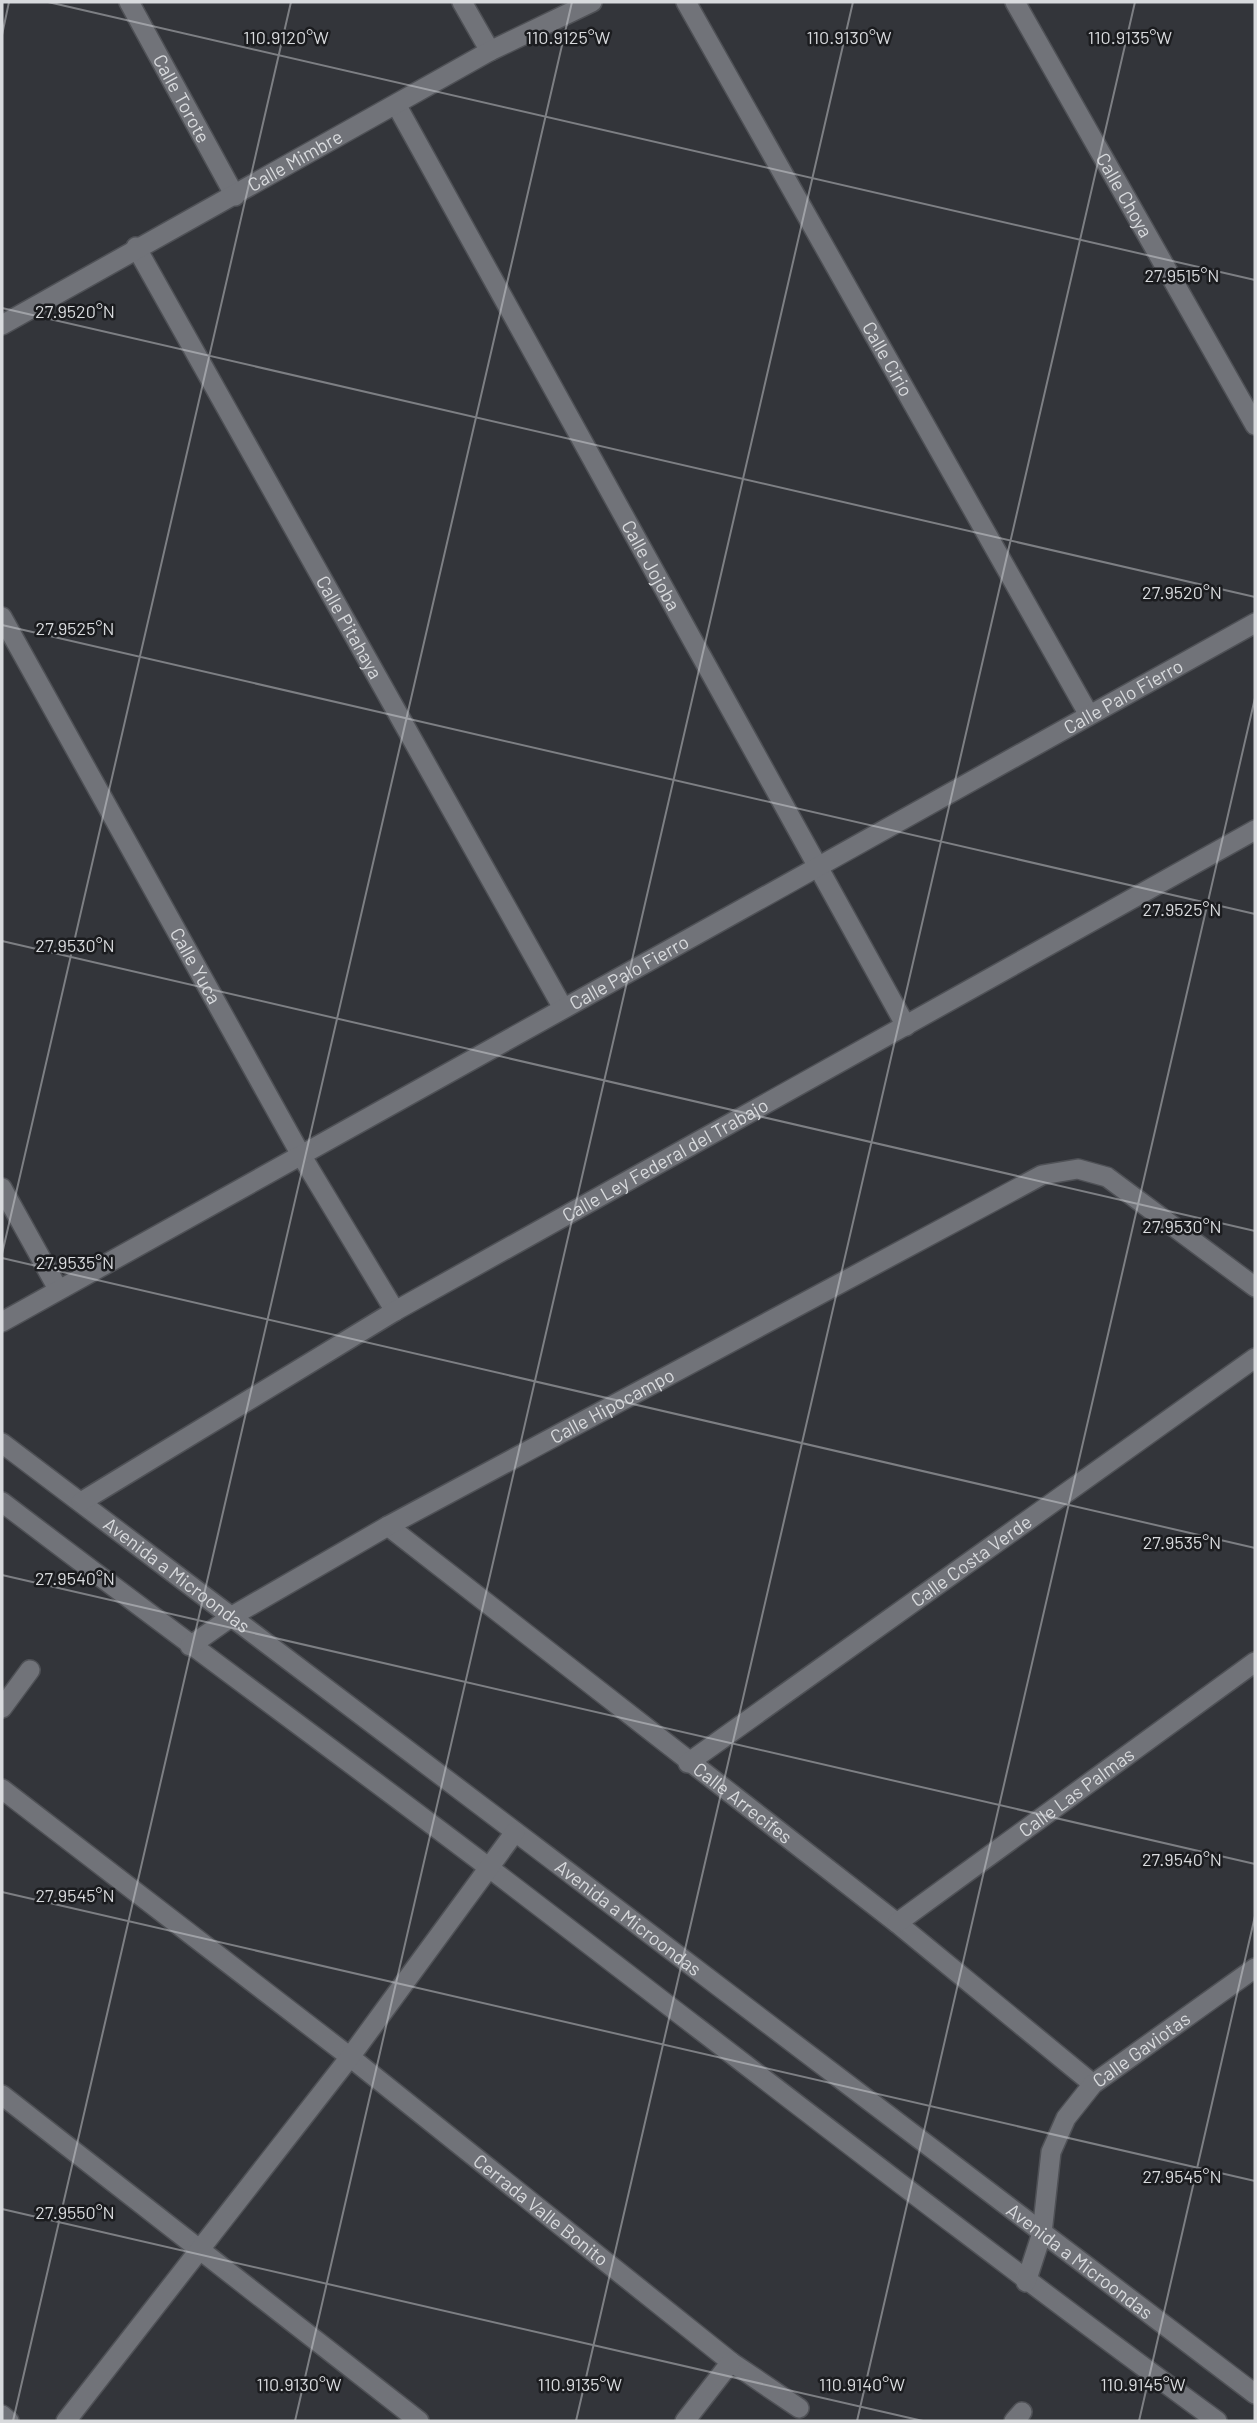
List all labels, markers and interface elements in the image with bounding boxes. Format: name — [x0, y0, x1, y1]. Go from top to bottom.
text: 110.9120°W — [243, 26, 329, 48]
text: 110.9125°W — [526, 26, 611, 48]
text: 110.9130°W — [806, 26, 892, 48]
text: 110.9135°W — [1088, 26, 1172, 48]
street label: Calle Torote — [149, 50, 216, 147]
street label: Calle Mimbre — [243, 124, 346, 196]
street label: Calle Choya — [1092, 148, 1158, 241]
text: 27.9515°N — [1144, 264, 1220, 286]
text: 27.9520°N — [35, 300, 115, 322]
street label: Calle Cirio — [858, 317, 918, 400]
street label: Calle Jojoba — [617, 516, 686, 615]
street label: Calle Pitahaya — [312, 571, 388, 683]
text: 27.9520°N — [1142, 581, 1222, 603]
text: 27.9525°N — [36, 617, 114, 639]
street label: Calle Palo Fierro — [1059, 654, 1187, 739]
text: 27.9525°N — [1143, 898, 1221, 920]
street label: Calle Yuca — [166, 923, 227, 1008]
street label: Calle Palo Fierro — [565, 929, 693, 1014]
text: 27.9530°N — [35, 934, 115, 956]
street label: Calle Ley Federal del Trabajo — [558, 1093, 772, 1226]
text: 27.9530°N — [1142, 1215, 1222, 1237]
text: 27.9535°N — [36, 1251, 114, 1273]
street label: Calle Hipocampo — [546, 1363, 678, 1448]
street label: Calle Costa Verde — [906, 1509, 1036, 1611]
street label: Avenida a Microondas — [99, 1512, 255, 1637]
text: 27.9535°N — [1143, 1531, 1221, 1553]
text: 27.9540°N — [35, 1567, 115, 1589]
street label: Calle Las Palmas — [1014, 1742, 1138, 1842]
street label: Calle Arrecifes — [689, 1757, 797, 1848]
text: 27.9540°N — [1142, 1848, 1222, 1870]
street label: Avenida a Microondas — [551, 1854, 706, 1980]
text: 27.9545°N — [35, 1884, 115, 1906]
street label: Calle Gaviotas — [1088, 2006, 1194, 2092]
street label: Cerrada Valle Bonito — [469, 2149, 613, 2270]
text: 27.9545°N — [1142, 2165, 1222, 2187]
street label: Avenida a Microondas — [1002, 2198, 1158, 2324]
text: 27.9550°N — [35, 2201, 115, 2223]
text: 110.9130°W — [256, 2373, 342, 2395]
text: 110.9135°W — [538, 2373, 622, 2395]
text: 110.9140°W — [819, 2373, 905, 2395]
text: 110.9145°W — [1101, 2373, 1186, 2395]

